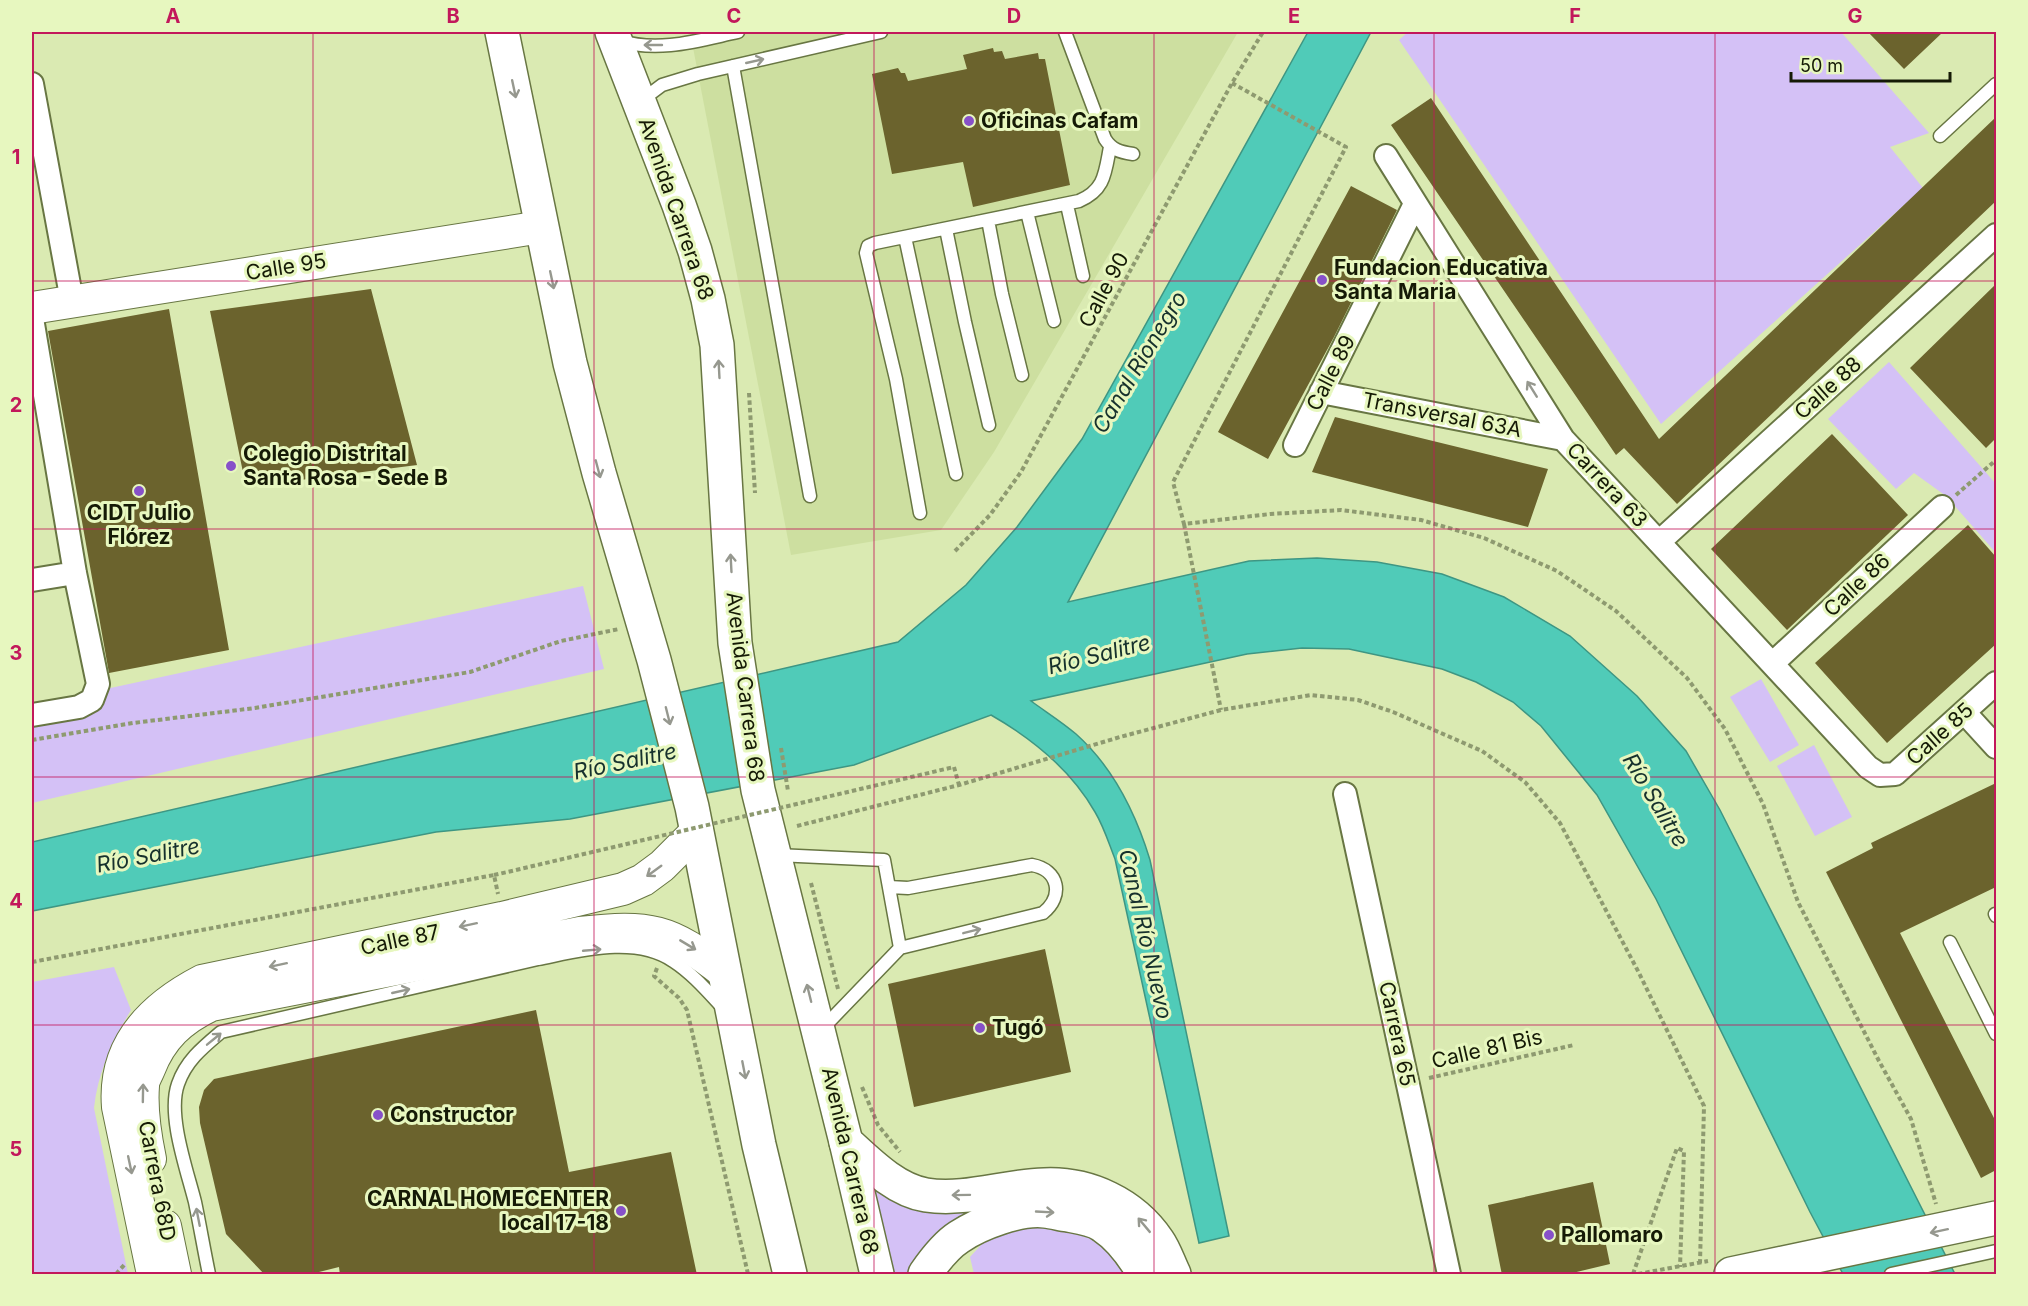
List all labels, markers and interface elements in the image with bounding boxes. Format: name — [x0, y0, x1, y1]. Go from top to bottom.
text: A — [166, 4, 181, 28]
text: B — [446, 4, 460, 28]
text: C — [727, 4, 741, 28]
text: D — [1007, 4, 1021, 28]
text: E — [1288, 4, 1300, 28]
text: F — [1569, 4, 1581, 28]
text: G — [1847, 4, 1863, 28]
one-way arrow — [643, 39, 663, 51]
scale bar — [1791, 45, 1950, 83]
one-way arrow — [745, 54, 764, 66]
text: 50 m — [1800, 55, 1843, 76]
one-way arrow — [508, 79, 520, 98]
place label: Oficinas Cafam — [981, 108, 1138, 133]
street label: Avenida Carrera 68 — [633, 114, 719, 303]
marker: Oficinas Cafam — [962, 114, 976, 128]
text: 1 — [12, 145, 20, 169]
street label: Calle 95 — [244, 248, 328, 285]
street label: Calle 90 — [1073, 248, 1134, 332]
place label: Fundacion Educativa Santa Maria — [1334, 255, 1548, 304]
one-way arrow — [547, 270, 558, 289]
marker: Fundacion Educativa Santa Maria — [1315, 273, 1329, 287]
water label: Canal Rionegro — [1087, 286, 1191, 438]
street label: Calle 89 — [1301, 331, 1360, 415]
street label: Calle 88 — [1789, 351, 1866, 424]
one-way arrow — [713, 359, 724, 379]
one-way arrow — [1526, 381, 1538, 398]
street label: Transversal 63A — [1360, 387, 1524, 442]
text: 2 — [10, 393, 22, 417]
street label: Carrera 63 — [1562, 437, 1653, 532]
place label: Colegio Distrital Santa Rosa - Sede B — [243, 441, 448, 490]
marker: Colegio Distrital Santa Rosa - Sede B — [224, 459, 238, 473]
one-way arrow — [593, 459, 604, 478]
marker: CIDT Julio Flórez — [132, 484, 146, 498]
place label: CIDT Julio Flórez — [87, 500, 191, 549]
street label: Calle 86 — [1818, 548, 1895, 622]
one-way arrow — [725, 554, 736, 574]
street label: Avenida Carrera 68 — [721, 590, 770, 784]
water label: Río Salitre — [1045, 629, 1153, 679]
text: 3 — [10, 641, 22, 665]
street label: Calle 85 — [1901, 697, 1978, 770]
one-way arrow — [663, 707, 675, 726]
water label: Río Salitre — [571, 737, 679, 785]
water label: Río Salitre — [1618, 748, 1694, 852]
water label: Río Salitre — [94, 832, 202, 878]
water label: Canal Río Nuevo — [1114, 847, 1178, 1021]
one-way arrow — [647, 865, 663, 877]
text: 4 — [9, 889, 23, 913]
street label: Calle 87 — [358, 919, 442, 960]
one-way arrow — [459, 920, 479, 931]
one-way arrow — [963, 924, 982, 936]
one-way arrow — [679, 940, 696, 952]
one-way arrow — [582, 944, 601, 955]
one-way arrow — [268, 960, 288, 971]
street label: Carrera 65 — [1374, 979, 1421, 1089]
one-way arrow — [392, 984, 411, 996]
one-way arrow — [803, 984, 814, 1003]
place label: Tugó — [992, 1015, 1044, 1040]
marker: Tugó — [973, 1021, 987, 1035]
street label: Calle 81 Bis — [1429, 1024, 1545, 1073]
one-way arrow — [205, 1032, 221, 1045]
one-way arrow — [739, 1060, 750, 1080]
street label: Avenida Carrera 68 — [817, 1065, 884, 1257]
one-way arrow — [137, 1084, 149, 1104]
place label: Constructor — [390, 1102, 514, 1127]
marker: Constructor — [371, 1108, 385, 1122]
street label: Carrera 68D — [134, 1119, 181, 1243]
text: 5 — [10, 1137, 22, 1161]
one-way arrow — [125, 1155, 136, 1174]
place label: CARNAL HOMECENTER local 17-18 — [367, 1186, 609, 1235]
one-way arrow — [952, 1190, 972, 1201]
marker: CARNAL HOMECENTER local 17-18 — [614, 1204, 628, 1218]
one-way arrow — [1035, 1207, 1055, 1218]
one-way arrow — [192, 1208, 203, 1227]
one-way arrow — [1137, 1218, 1151, 1233]
place label: Pallomaro — [1561, 1222, 1663, 1247]
one-way arrow — [1930, 1226, 1950, 1237]
marker: Pallomaro — [1542, 1228, 1556, 1242]

